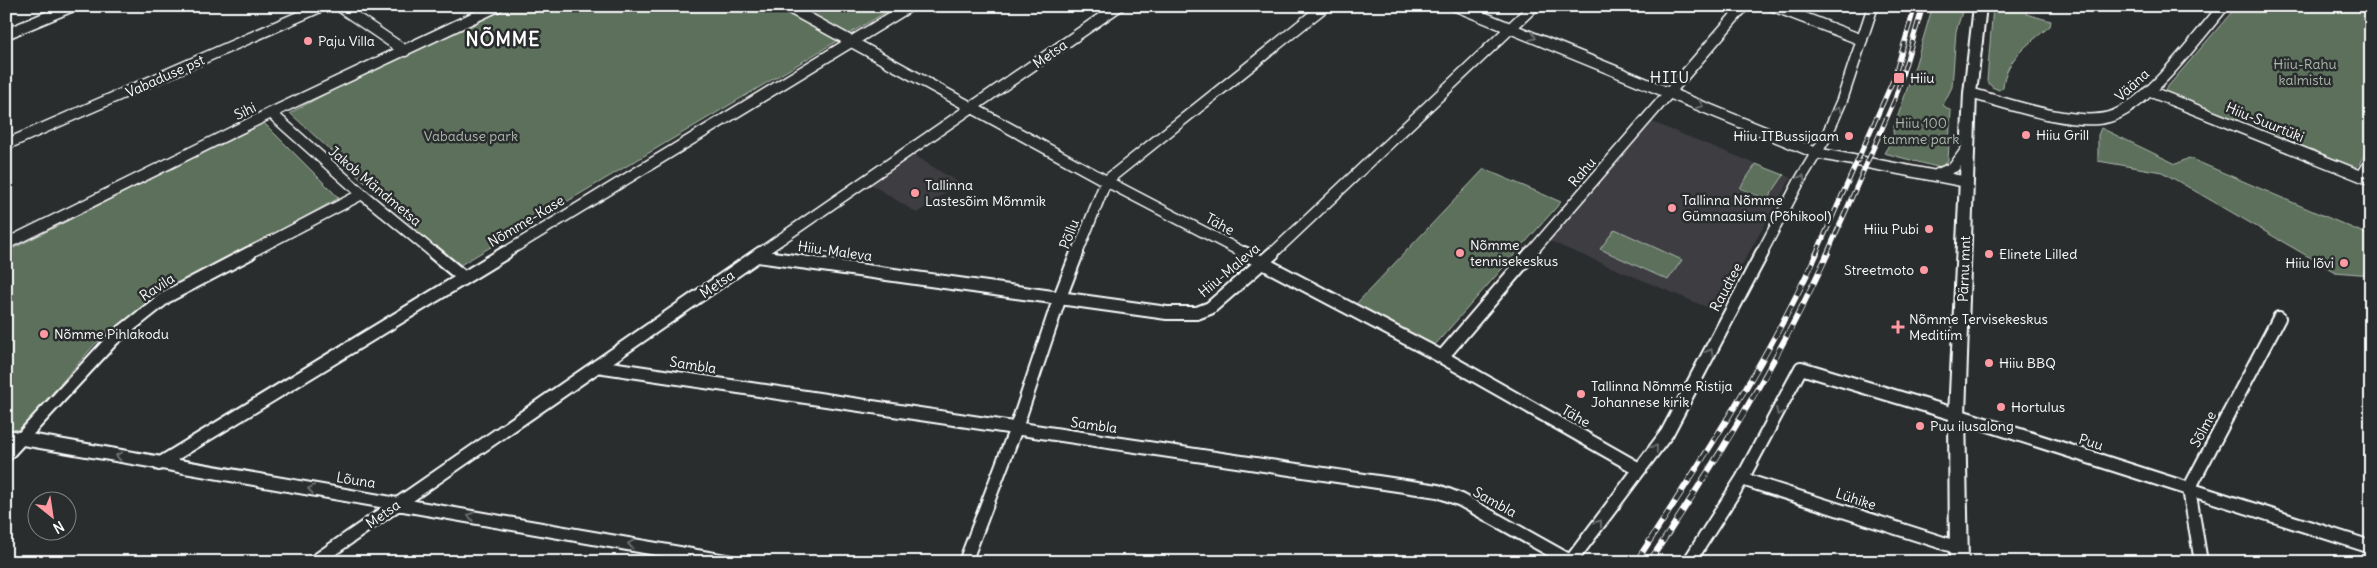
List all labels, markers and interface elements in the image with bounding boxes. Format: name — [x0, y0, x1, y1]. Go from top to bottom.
district label: NÕMME — [466, 26, 540, 51]
one-way arrow — [1528, 31, 1537, 42]
place label: Paju Villa — [318, 32, 375, 50]
marker: Paju Villa — [302, 35, 314, 47]
street label: Metsa — [1029, 36, 1071, 72]
street label: Vabaduse pst — [123, 50, 208, 101]
park label: Hiiu-Rahu kalmistu — [2273, 55, 2337, 89]
street label: Vääna — [2111, 65, 2153, 105]
district label: HIIU — [1650, 67, 1690, 87]
place label: Hiiu — [1910, 69, 1935, 87]
marker: Hiiu — [1892, 71, 1906, 85]
street label: Sihi — [231, 98, 259, 124]
street label: Hiiu-Suurtüki — [2223, 98, 2307, 146]
one-way arrow — [1695, 99, 1704, 110]
one-way arrow — [1832, 106, 1842, 115]
park label: Hiiu 100 tamme park — [1883, 114, 1959, 148]
place label: Hiiu Grill — [2036, 126, 2089, 144]
park label: Vabaduse park — [424, 127, 518, 145]
place label: Hiiu ITBussijaam — [1733, 127, 1839, 145]
marker: Hiiu Grill — [2020, 129, 2032, 141]
marker: Hiiu ITBussijaam — [1843, 130, 1855, 142]
street label: Jakob Mändmetsa — [325, 142, 425, 230]
street label: Rahu — [1564, 154, 1600, 190]
one-way arrow — [1795, 174, 1805, 183]
place label: Tallinna Lastesõim Mõmmik — [925, 176, 1046, 210]
marker: Tallinna Lastesõim Mõmmik — [909, 187, 921, 199]
street label: Nõmme-Kase — [485, 191, 567, 251]
place label: Tallinna Nõmme Gümnaasium (Põhikool) — [1682, 191, 1831, 225]
marker: Tallinna Nõmme Gümnaasium (Põhikool) — [1666, 202, 1678, 214]
street label: Tähe — [1203, 209, 1237, 239]
street label: Põllu — [1055, 217, 1083, 251]
place label: Hiiu Pubi — [1864, 220, 1919, 238]
marker: Hiiu Pubi — [1923, 223, 1935, 235]
street label: Pärnu mnt — [1954, 235, 1974, 302]
place label: Nõmme tennisekeskus — [1470, 236, 1558, 270]
street label: Hiiu-Maleva — [797, 237, 873, 265]
street label: Hiiu-Maleva — [1195, 239, 1263, 301]
place label: Elinete Lilled — [1999, 245, 2077, 263]
marker: Nõmme tennisekeskus — [1454, 247, 1466, 259]
marker: Elinete Lilled — [1983, 248, 1995, 260]
place label: Hiiu lõvi — [2285, 254, 2334, 272]
marker: Hiiu lõvi — [2338, 257, 2350, 269]
street label: Raudtee — [1706, 259, 1746, 315]
place label: Streetmoto — [1844, 261, 1914, 279]
marker: Streetmoto — [1918, 264, 1930, 276]
street label: Metsa — [696, 266, 738, 302]
street label: Ravila — [136, 269, 178, 305]
place label: Nõmme Tervisekeskus Meditiim — [1909, 310, 2048, 344]
marker: Nõmme Tervisekeskus Meditiim — [1891, 320, 1905, 334]
place label: Nõmme Pihlakodu — [54, 325, 169, 343]
marker: Nõmme Pihlakodu — [38, 328, 50, 340]
one-way arrow — [1704, 349, 1714, 358]
street label: Sambla — [668, 352, 718, 378]
place label: Hiiu BBQ — [1999, 354, 2056, 372]
marker: Hiiu BBQ — [1983, 357, 1995, 369]
place label: Tallinna Nõmme Ristija Johannese kirik — [1591, 377, 1733, 411]
marker: Tallinna Nõmme Ristija Johannese kirik — [1575, 388, 1587, 400]
place label: Hortulus — [2011, 398, 2065, 416]
street label: Tähe — [1558, 401, 1594, 431]
marker: Hortulus — [1995, 401, 2007, 413]
one-way arrow — [1775, 407, 1785, 416]
street label: Sõlme — [2186, 408, 2220, 450]
street label: Sambla — [1070, 413, 1118, 437]
place label: Puu ilusalong — [1930, 417, 2014, 435]
marker: Puu ilusalong — [1914, 420, 1926, 432]
street label: Puu — [2076, 430, 2106, 454]
one-way arrow — [1650, 445, 1658, 454]
one-way arrow — [114, 451, 123, 462]
street label: Lõuna — [335, 468, 377, 492]
street label: Sambla — [1470, 483, 1520, 521]
one-way arrow — [306, 484, 315, 494]
street label: Lühike — [1834, 484, 1878, 514]
north arrow — [28, 490, 78, 540]
street label: Metsa — [362, 496, 404, 532]
one-way arrow — [466, 512, 475, 522]
text: N — [50, 517, 67, 537]
one-way arrow — [1593, 519, 1602, 528]
one-way arrow — [626, 540, 635, 550]

